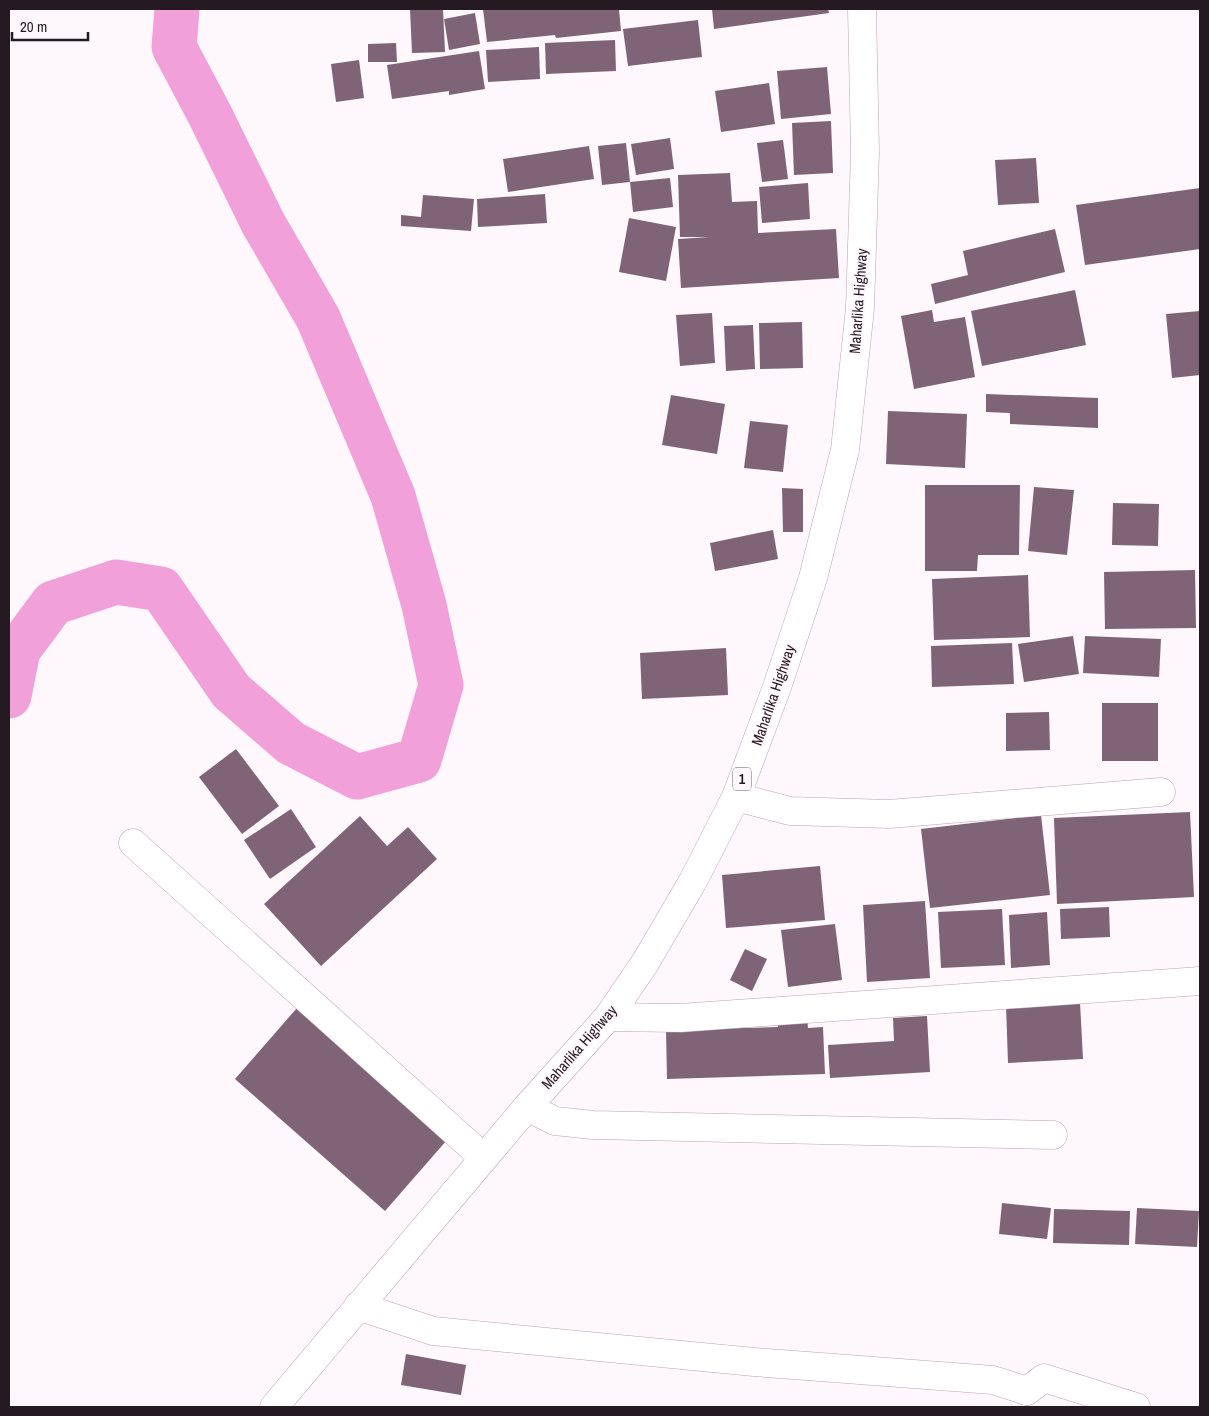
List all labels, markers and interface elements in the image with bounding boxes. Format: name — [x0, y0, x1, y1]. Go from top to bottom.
scale bar — [12, 10, 89, 42]
text: 20 m — [20, 16, 47, 37]
street label: Maharlika Highway — [844, 247, 872, 354]
street label: Maharlika Highway — [746, 641, 800, 748]
road number: 1 — [733, 768, 751, 791]
street label: Maharlika Highway — [537, 1000, 622, 1094]

